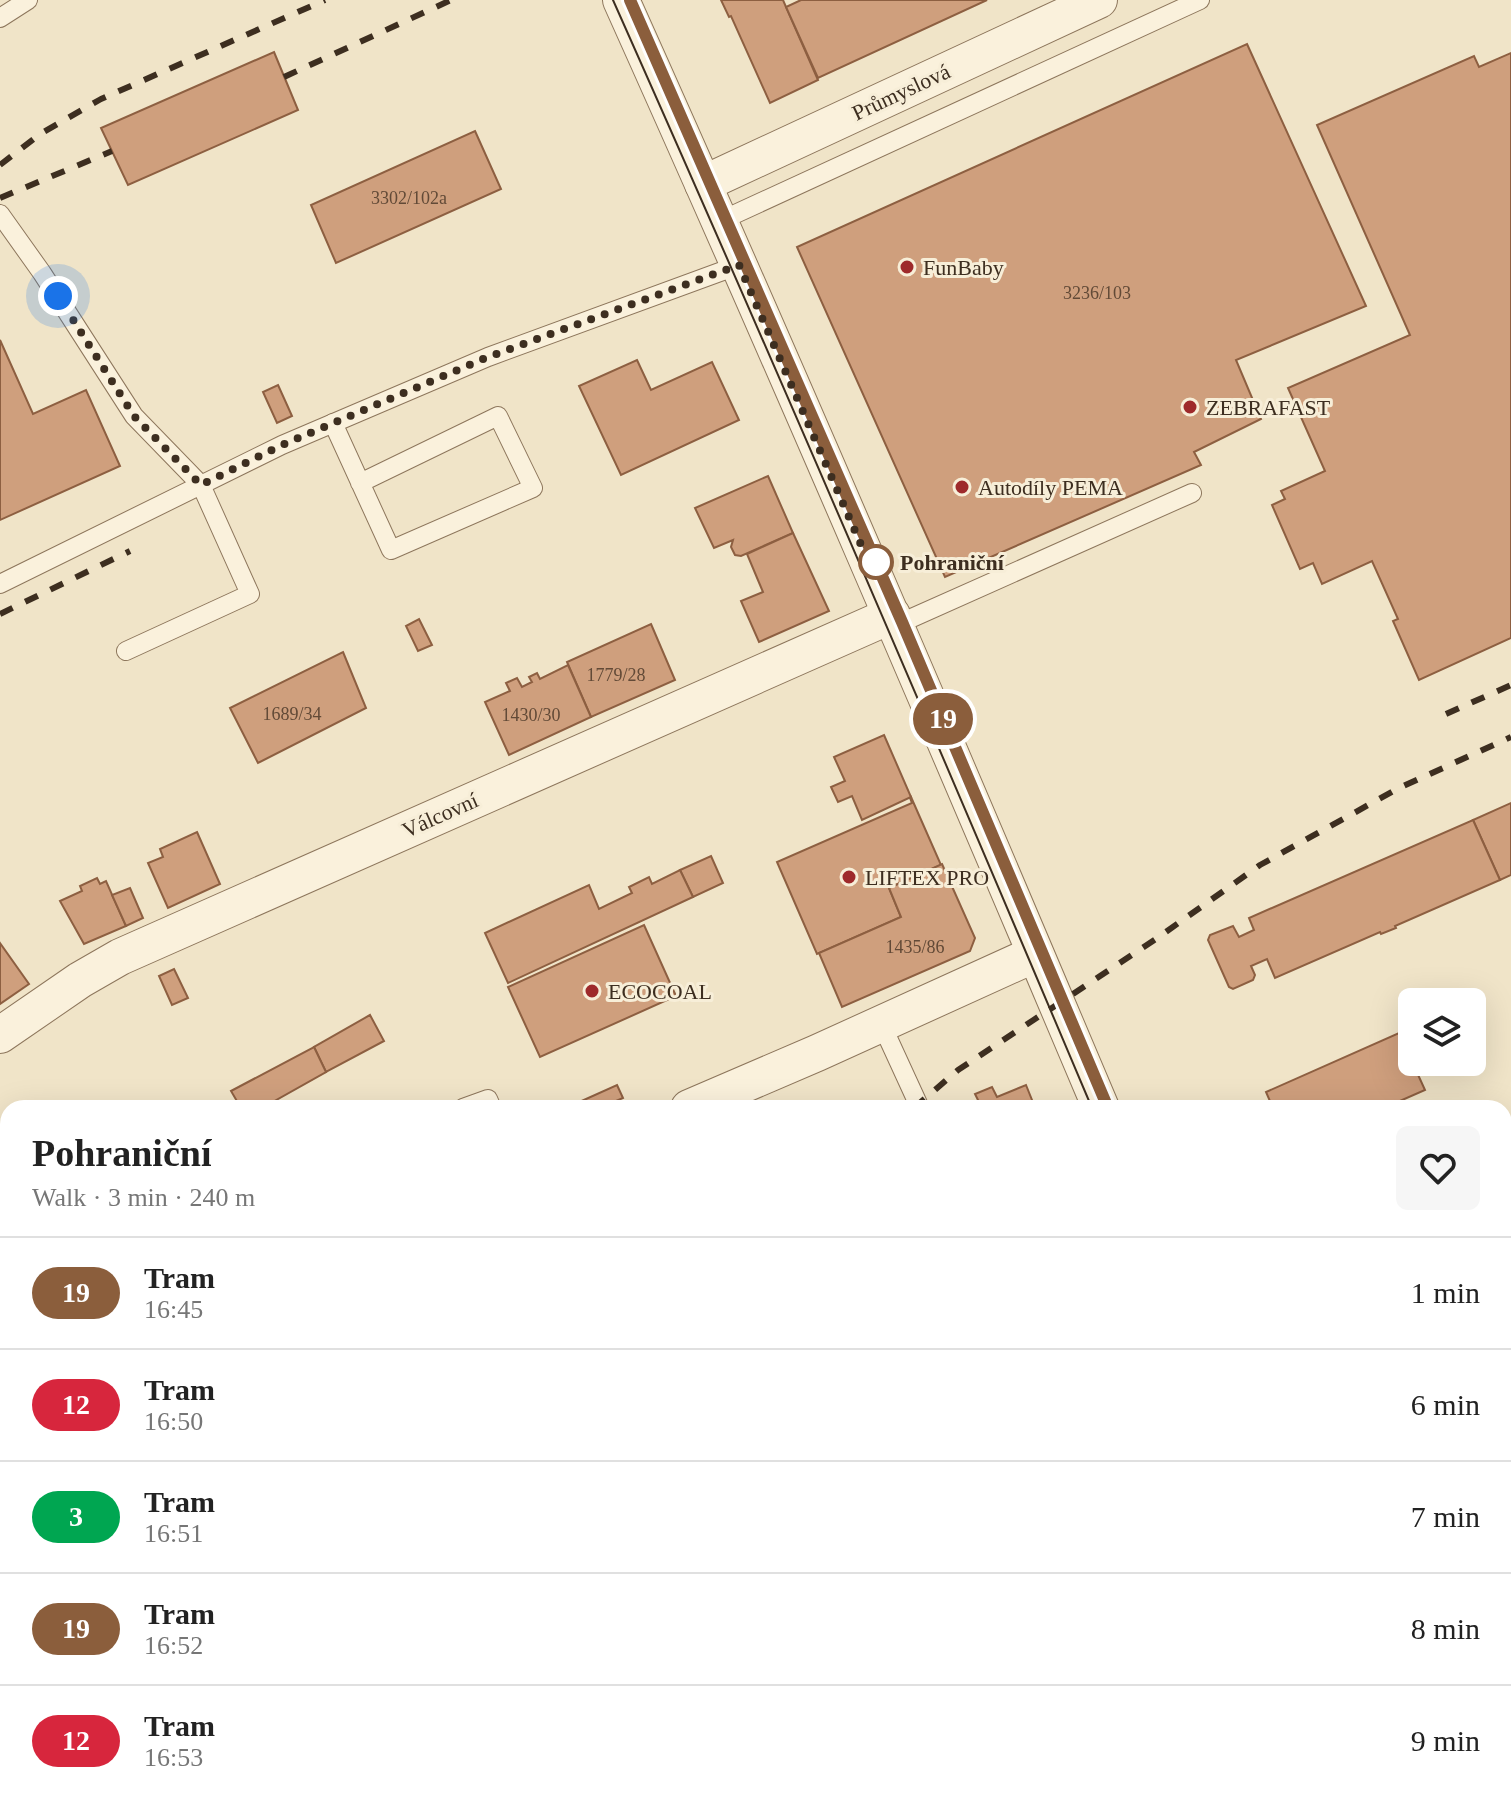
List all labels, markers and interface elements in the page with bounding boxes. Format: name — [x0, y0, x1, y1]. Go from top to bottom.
street label: Průmyslová — [848, 58, 954, 126]
house number: 3302/102a — [371, 188, 447, 208]
place label: FunBaby — [923, 255, 1004, 280]
marker: FunBaby — [898, 258, 916, 276]
your location — [38, 276, 78, 316]
house number: 3236/103 — [1063, 283, 1131, 303]
place label: ZEBRAFAST — [1206, 395, 1331, 420]
marker: ZEBRAFAST — [1181, 398, 1199, 416]
place label: Autodíly PEMA — [978, 475, 1123, 500]
marker: Autodíly PEMA — [953, 478, 971, 496]
marker: Pohraniční — [859, 545, 893, 579]
place label: Pohraniční — [900, 550, 1005, 575]
house number: 1779/28 — [586, 665, 646, 685]
line badge: 19 — [907, 693, 979, 745]
text: 19 — [929, 703, 957, 734]
house number: 1689/34 — [262, 704, 322, 724]
house number: 1430/30 — [501, 705, 561, 725]
street label: Válcovní — [398, 787, 482, 843]
place label: LIFTEX PRO — [865, 865, 989, 890]
marker: LIFTEX PRO — [840, 868, 858, 886]
house number: 1435/86 — [885, 937, 945, 957]
place label: ECOCOAL — [608, 979, 712, 1004]
marker: ECOCOAL — [583, 982, 601, 1000]
map controls — [1398, 988, 1486, 1076]
button: layers — [1398, 988, 1486, 1076]
button: heart — [1396, 1126, 1480, 1210]
text: Pohraniční — [32, 1132, 211, 1174]
text: Walk · 3 min · 240 m — [32, 1183, 255, 1212]
text: Tram — [144, 1261, 215, 1294]
text: 1 min — [1411, 1276, 1480, 1309]
text: 19 — [62, 1277, 90, 1308]
text: 16:45 — [144, 1295, 203, 1324]
text: Tram — [144, 1373, 215, 1406]
text: 6 min — [1411, 1388, 1480, 1421]
text: 12 — [62, 1389, 90, 1420]
text: 16:50 — [144, 1407, 203, 1436]
text: Tram — [144, 1485, 215, 1518]
text: 7 min — [1411, 1500, 1480, 1533]
text: 3 — [69, 1501, 83, 1532]
text: 16:51 — [144, 1519, 203, 1548]
text: Tram — [144, 1597, 215, 1630]
text: 8 min — [1411, 1612, 1480, 1645]
text: 19 — [62, 1613, 90, 1644]
text: 16:52 — [144, 1631, 203, 1660]
text: Tram — [144, 1709, 215, 1742]
text: 9 min — [1411, 1724, 1480, 1757]
text: 12 — [62, 1725, 90, 1756]
text: 16:53 — [144, 1743, 203, 1772]

